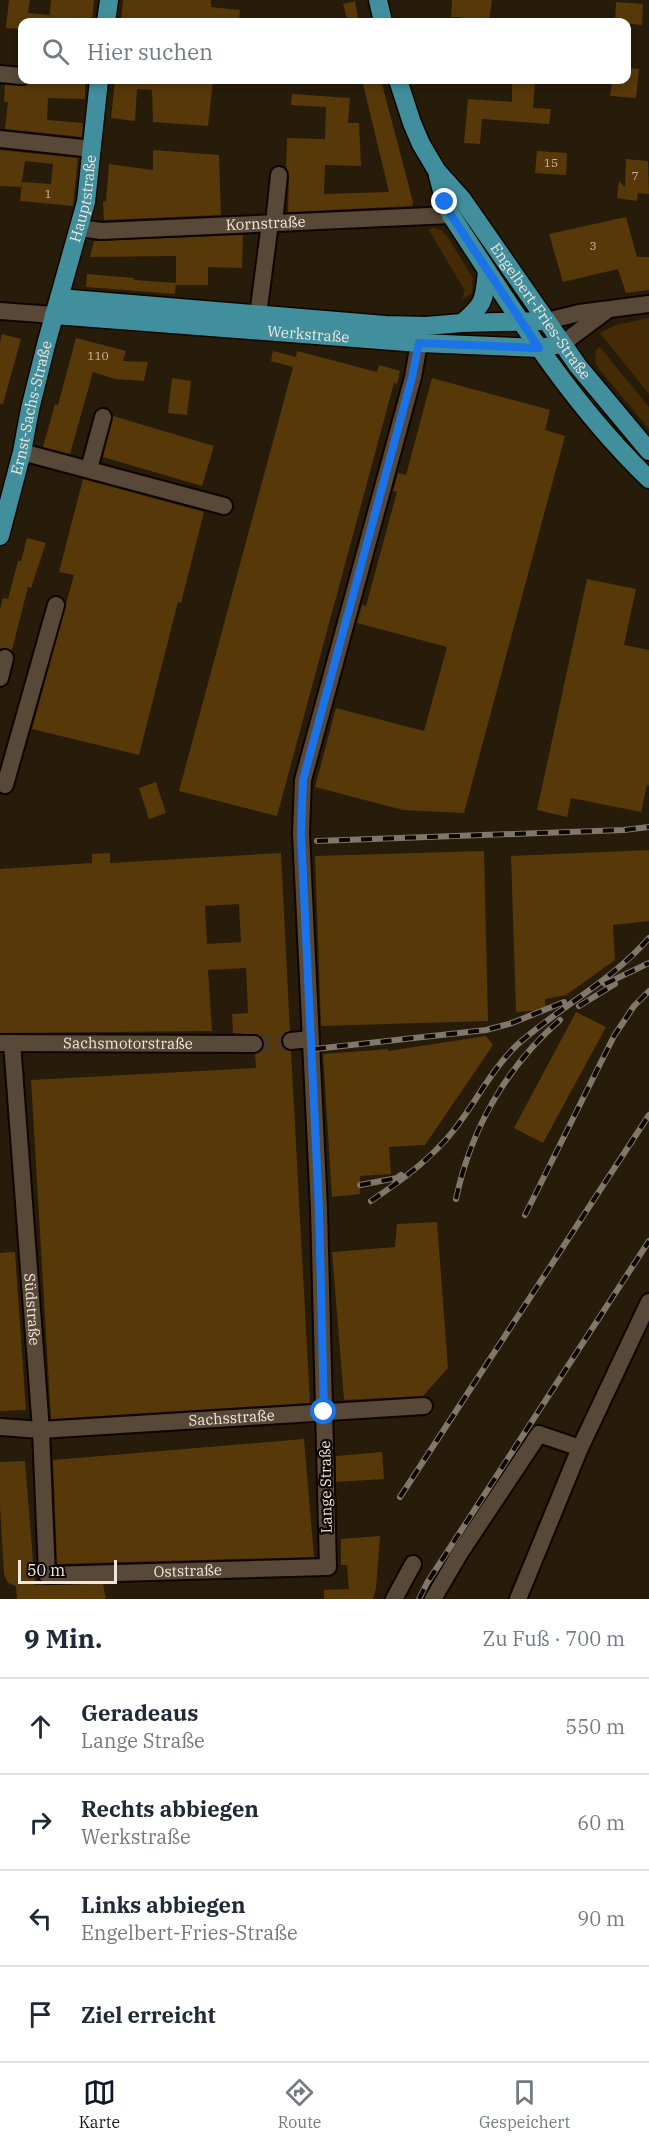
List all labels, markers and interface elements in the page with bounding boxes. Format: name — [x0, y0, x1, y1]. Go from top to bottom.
search box — [18, 18, 631, 84]
icon: search — [39, 35, 72, 68]
text: Hier suchen — [87, 37, 213, 66]
street label: Hauptstraße — [65, 154, 100, 244]
house number: 15 — [544, 155, 558, 170]
house number: 7 — [631, 168, 639, 183]
house number: 1 — [44, 186, 52, 201]
route end — [431, 188, 457, 214]
street label: Kornstraße — [225, 212, 306, 234]
house number: 3 — [589, 238, 597, 253]
street label: Engelbert-Fries-Straße — [486, 239, 595, 383]
street label: Werkstraße — [266, 321, 350, 347]
street label: Ernst-Sachs-Straße — [6, 339, 56, 477]
house number: 110 — [87, 348, 109, 363]
street label: Sachsmotorstraße — [63, 1033, 193, 1053]
street label: Südstraße — [20, 1272, 45, 1346]
route start — [310, 1398, 336, 1424]
street label: Sachsstraße — [188, 1405, 275, 1430]
street label: Lange Straße — [315, 1440, 336, 1534]
scale bar — [18, 1557, 117, 1584]
text: 50 m — [27, 1560, 65, 1580]
street label: Oststraße — [153, 1560, 222, 1581]
text: 9 Min. — [24, 1621, 102, 1655]
text: Zu Fuß · 700 m — [483, 1625, 625, 1652]
text: Geradeaus — [81, 1698, 198, 1727]
icon: ahead — [24, 1710, 57, 1743]
text: 550 m — [565, 1713, 625, 1740]
text: Lange Straße — [81, 1727, 205, 1754]
text: Rechts abbiegen — [81, 1794, 259, 1823]
icon: right — [24, 1806, 57, 1839]
text: 60 m — [577, 1809, 625, 1836]
text: Werkstraße — [81, 1823, 191, 1850]
text: Links abbiegen — [81, 1890, 246, 1919]
icon: left — [24, 1902, 57, 1935]
text: 90 m — [577, 1905, 625, 1932]
text: Engelbert-Fries-Straße — [81, 1919, 298, 1946]
icon: arrive — [24, 1998, 57, 2031]
text: Ziel erreicht — [81, 2000, 216, 2029]
tab: Karte — [79, 2076, 120, 2132]
tab: Route — [278, 2076, 321, 2132]
tab: Gespeichert — [479, 2076, 570, 2132]

